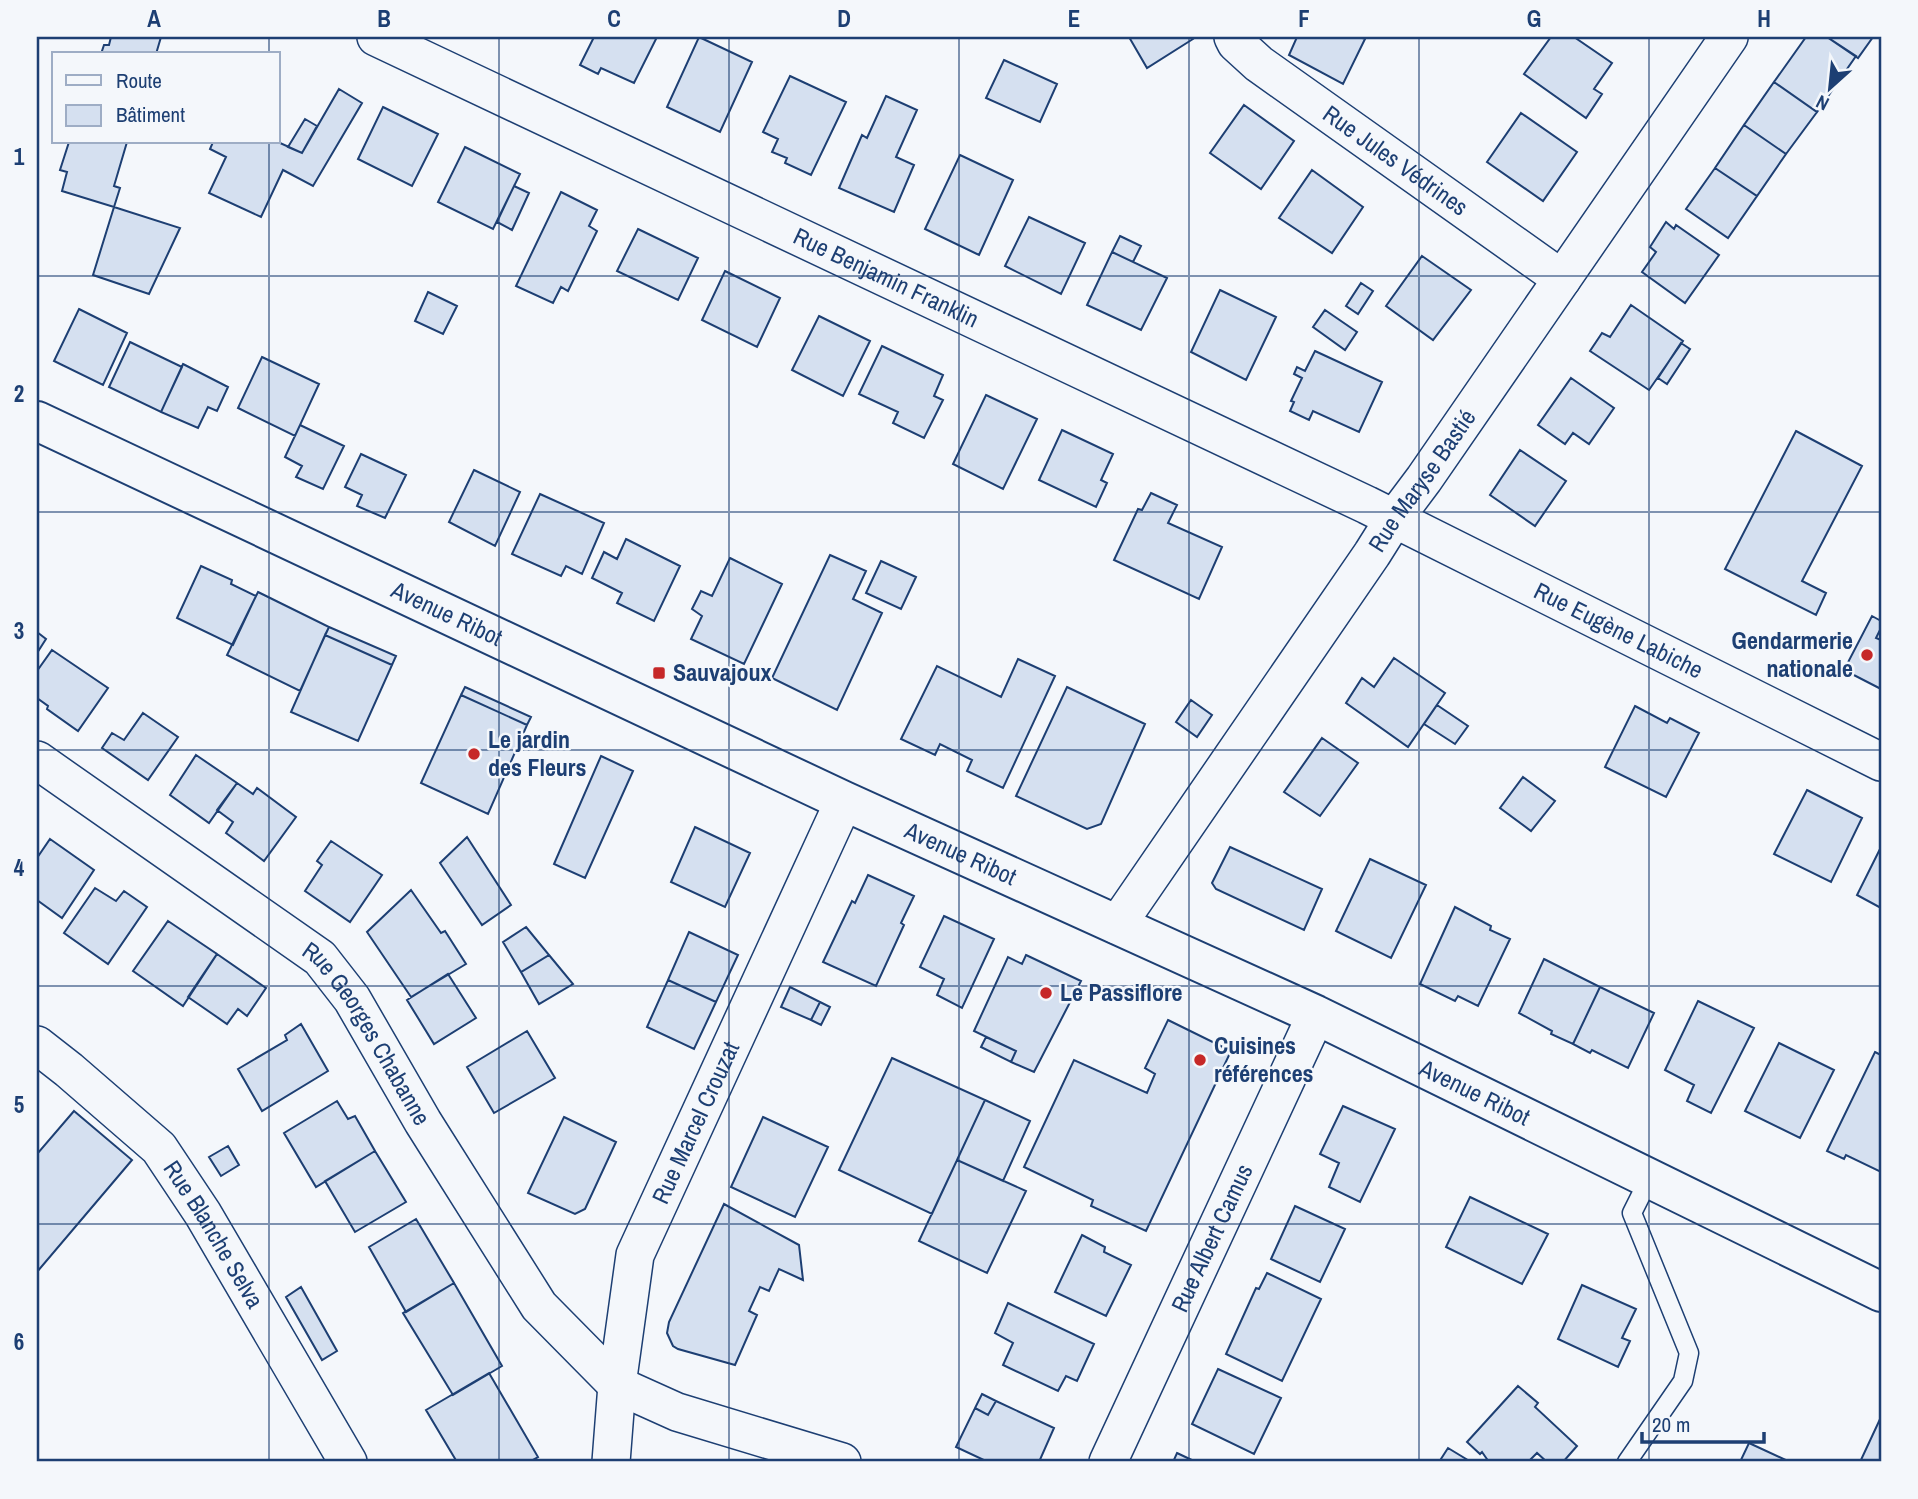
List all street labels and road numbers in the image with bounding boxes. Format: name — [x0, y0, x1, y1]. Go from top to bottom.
street label: Rue Jules Védrines — [1317, 97, 1475, 222]
street label: Rue Benjamin Franklin — [788, 219, 984, 334]
street label: Rue Maryse Bastié — [1360, 402, 1482, 558]
street label: Avenue Ribot — [386, 573, 508, 653]
street label: Rue Eugène Labiche — [1529, 574, 1709, 685]
street label: Avenue Ribot — [899, 813, 1022, 892]
street label: Rue Georges Chabanne — [297, 934, 438, 1131]
street label: Rue Marcel Crouzat — [644, 1036, 746, 1209]
street label: Avenue Ribot — [1414, 1051, 1536, 1133]
street label: Rue Blanche Selva — [157, 1154, 272, 1314]
street label: Rue Albert Camus — [1163, 1158, 1260, 1317]

